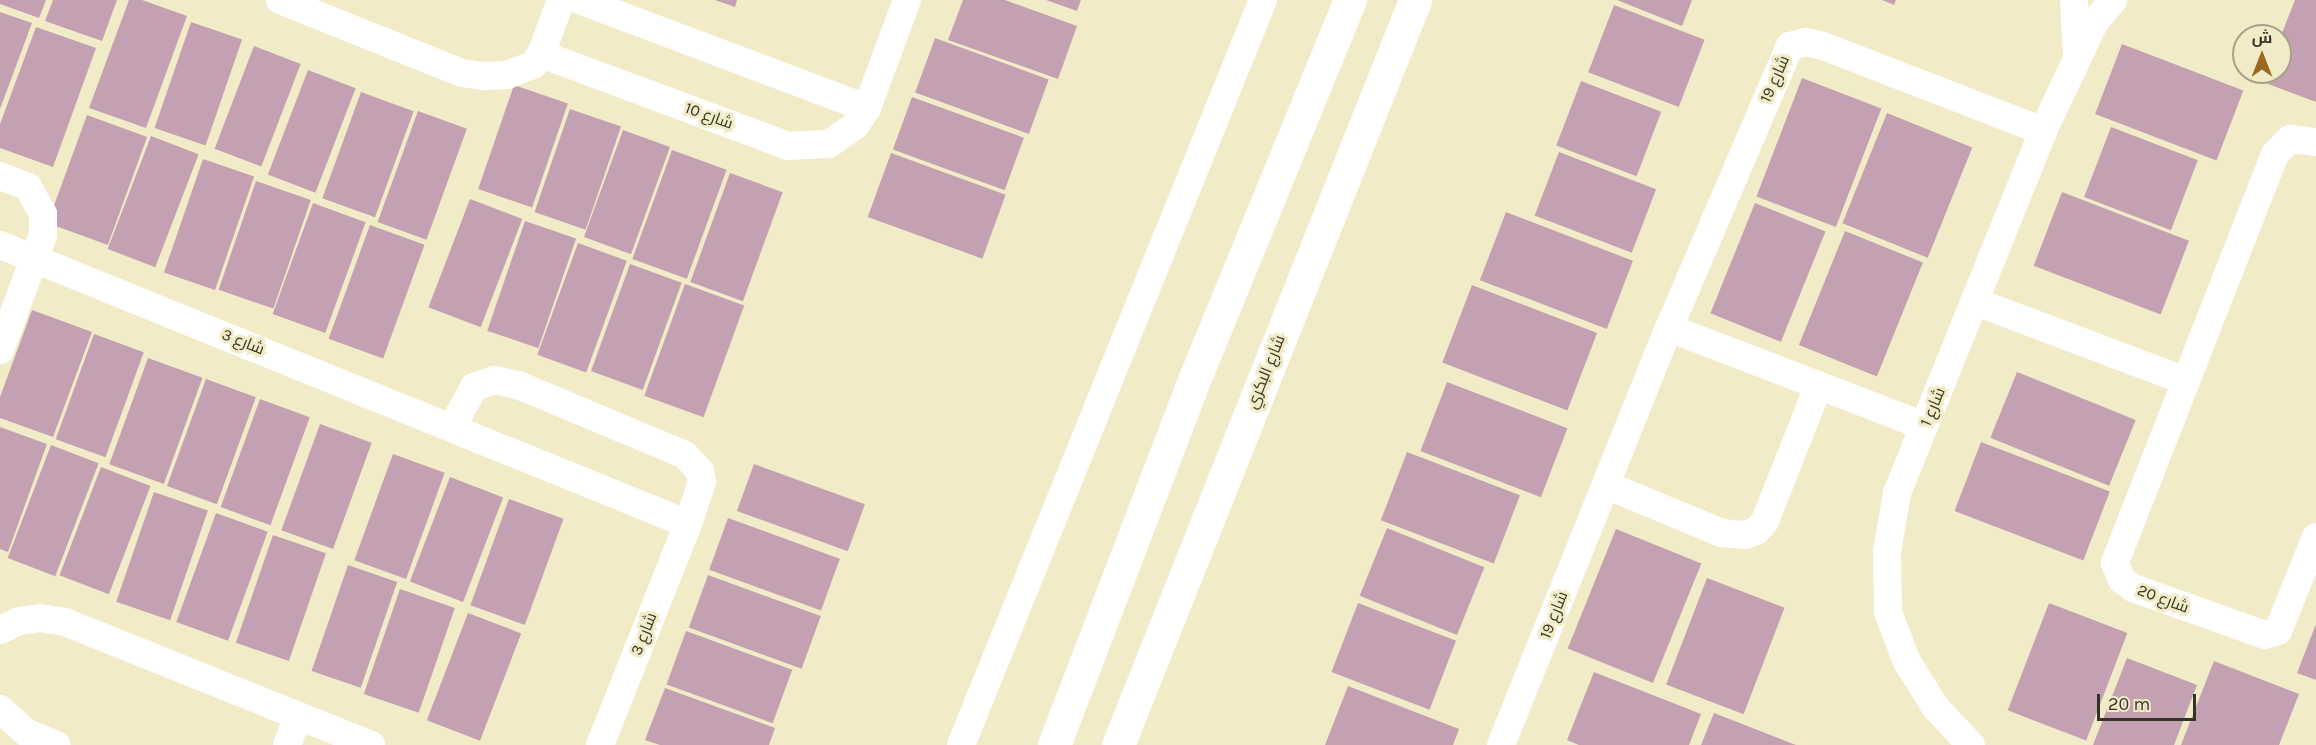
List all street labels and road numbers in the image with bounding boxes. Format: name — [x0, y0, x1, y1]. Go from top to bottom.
street label: شارع 19 — [1756, 53, 1794, 105]
street label: شارع 10 — [682, 99, 736, 133]
street label: شارع 3 — [219, 325, 267, 359]
street label: شارع البكري — [1243, 332, 1289, 412]
street label: شارع 1 — [1916, 385, 1950, 429]
street label: شارع 20 — [2135, 580, 2191, 618]
street label: شارع 19 — [1536, 589, 1572, 641]
street label: شارع 3 — [627, 610, 661, 658]

